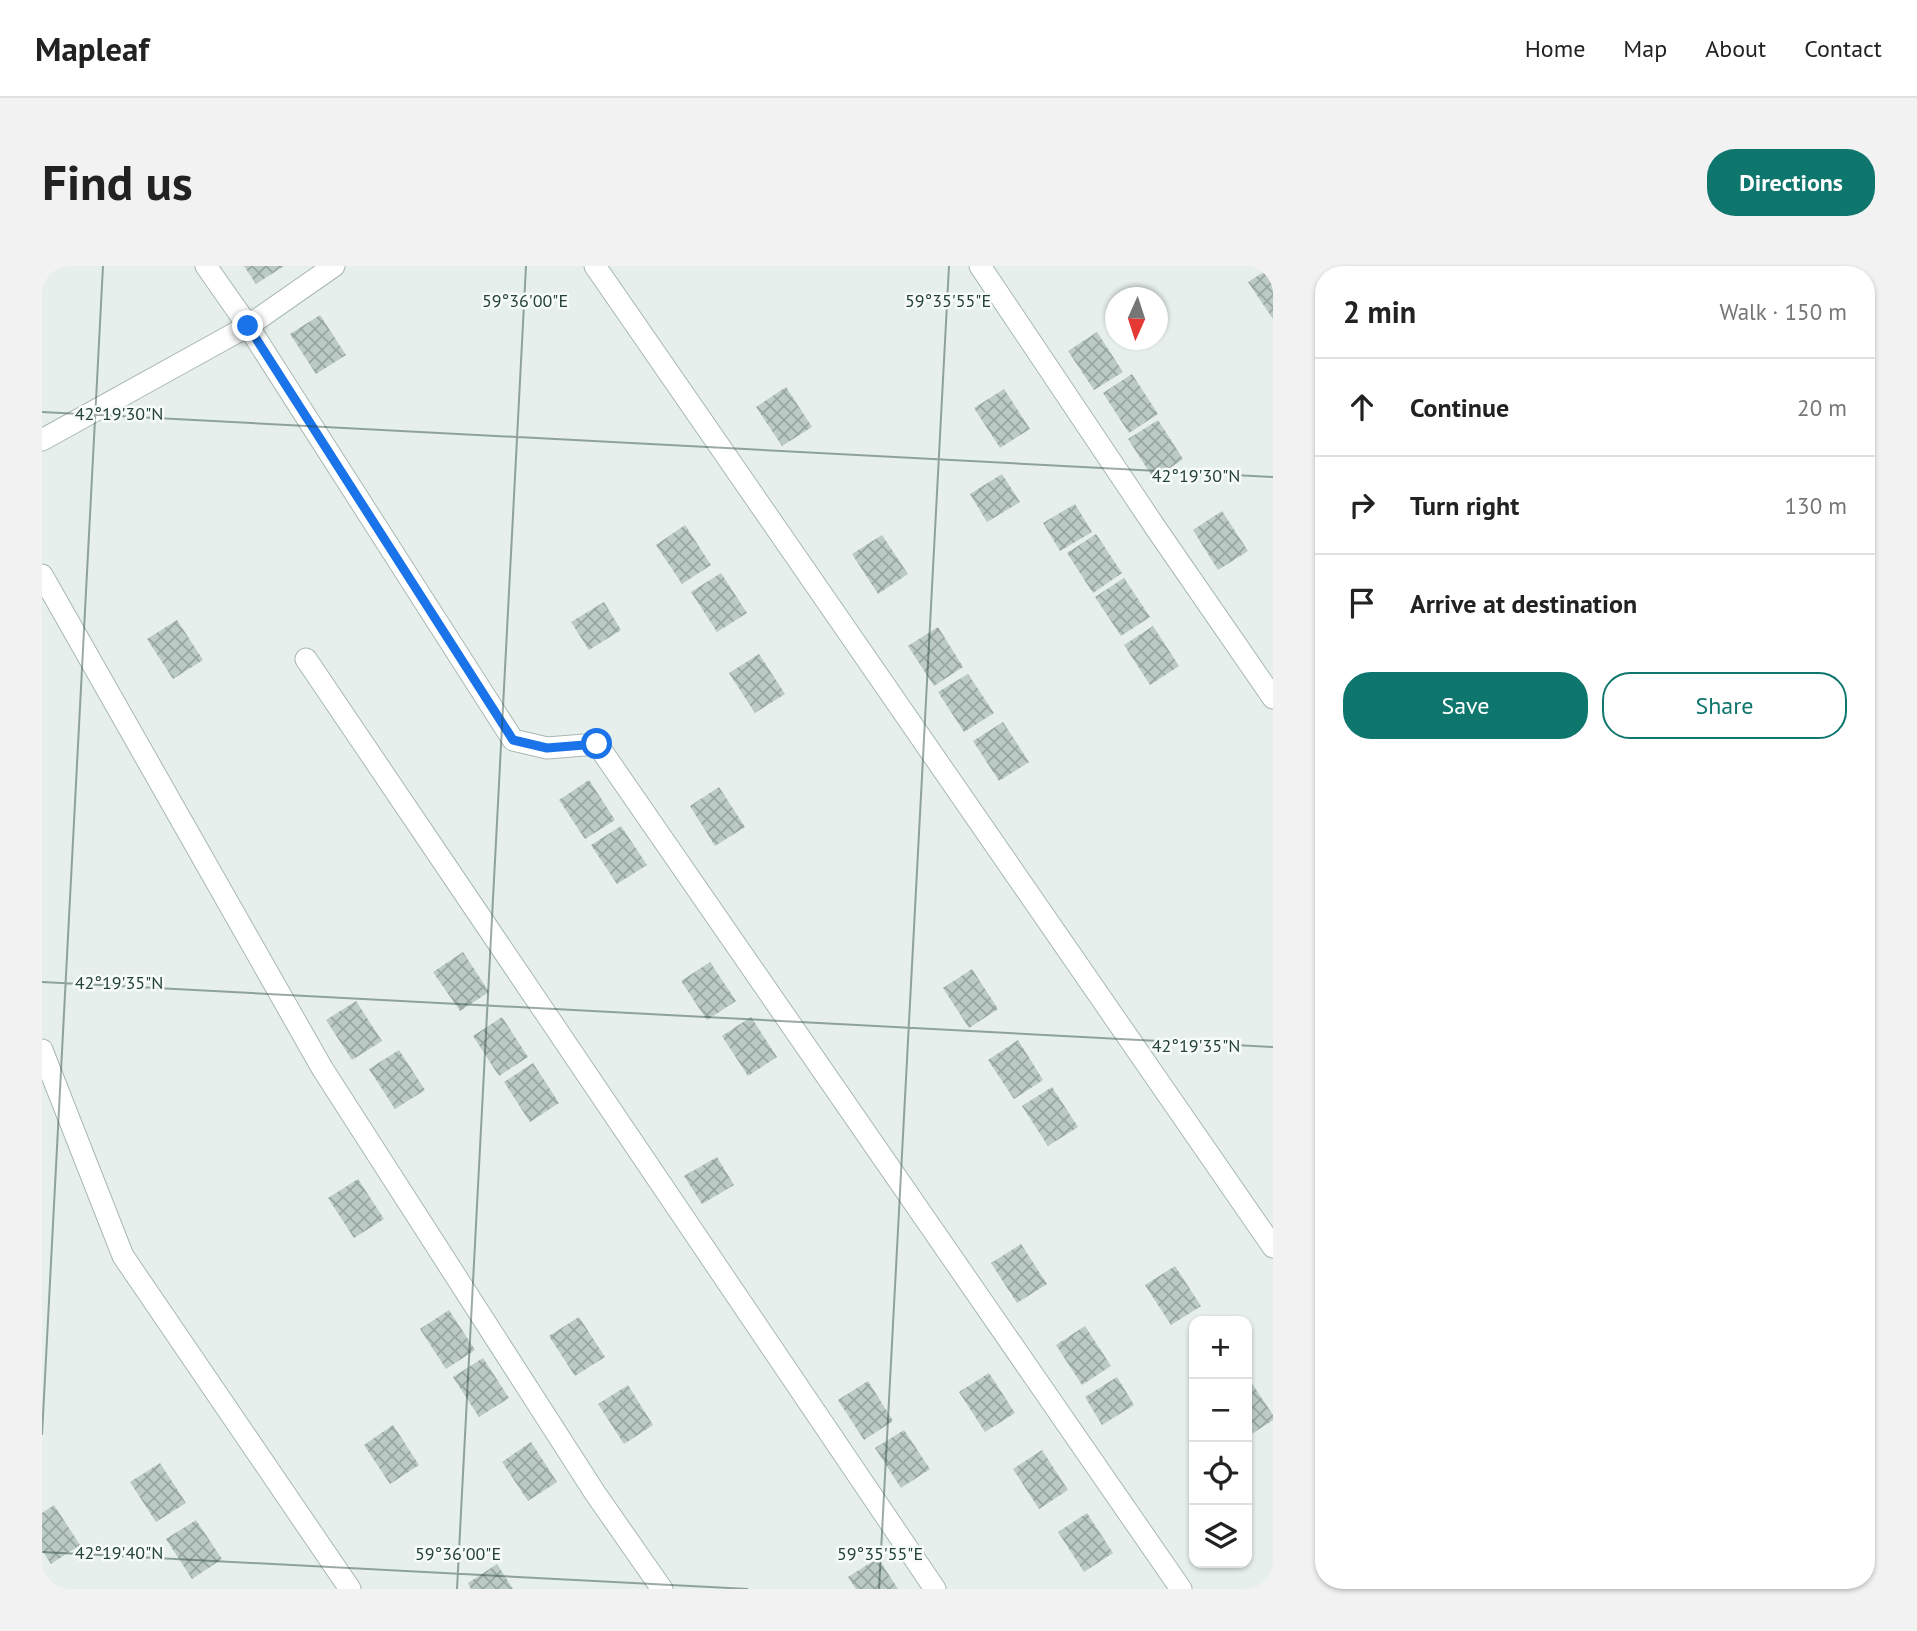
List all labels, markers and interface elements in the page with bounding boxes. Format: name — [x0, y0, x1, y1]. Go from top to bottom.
text: Mapleaf — [35, 27, 149, 70]
text: Home — [1525, 33, 1585, 64]
text: Map — [1623, 33, 1667, 64]
text: About — [1705, 33, 1766, 64]
text: Contact — [1804, 33, 1882, 64]
button: Directions — [1707, 149, 1875, 216]
text: Find us — [42, 150, 193, 214]
north arrow — [1105, 287, 1168, 350]
text: 59°36'00"E — [482, 289, 568, 312]
text: 59°35'55"E — [905, 289, 991, 312]
text: 2 min — [1343, 292, 1416, 331]
text: Walk · 150 m — [1720, 297, 1847, 326]
route end — [232, 310, 263, 341]
icon: ahead — [1343, 388, 1381, 426]
text: Continue — [1410, 391, 1509, 424]
text: 20 m — [1797, 393, 1847, 422]
text: 42°19'30"N — [75, 402, 163, 425]
text: 42°19'30"N — [1152, 464, 1240, 487]
icon: right — [1343, 486, 1381, 524]
text: Turn right — [1410, 489, 1519, 522]
text: 130 m — [1785, 491, 1847, 520]
icon: arrive — [1343, 584, 1381, 622]
text: Arrive at destination — [1410, 587, 1637, 620]
button: Save — [1343, 672, 1588, 739]
button: Share — [1602, 672, 1847, 739]
route start — [581, 728, 612, 759]
text: 42°19'35"N — [75, 971, 163, 994]
text: 42°19'35"N — [1152, 1034, 1240, 1057]
map controls — [1189, 1316, 1252, 1568]
button: + — [1189, 1316, 1252, 1379]
button: − — [1189, 1379, 1252, 1442]
button: locate — [1189, 1442, 1252, 1505]
button: layers — [1189, 1505, 1252, 1568]
text: 42°19'40"N — [75, 1541, 163, 1564]
text: 59°36'00"E — [415, 1542, 501, 1565]
text: 59°35'55"E — [837, 1542, 923, 1565]

